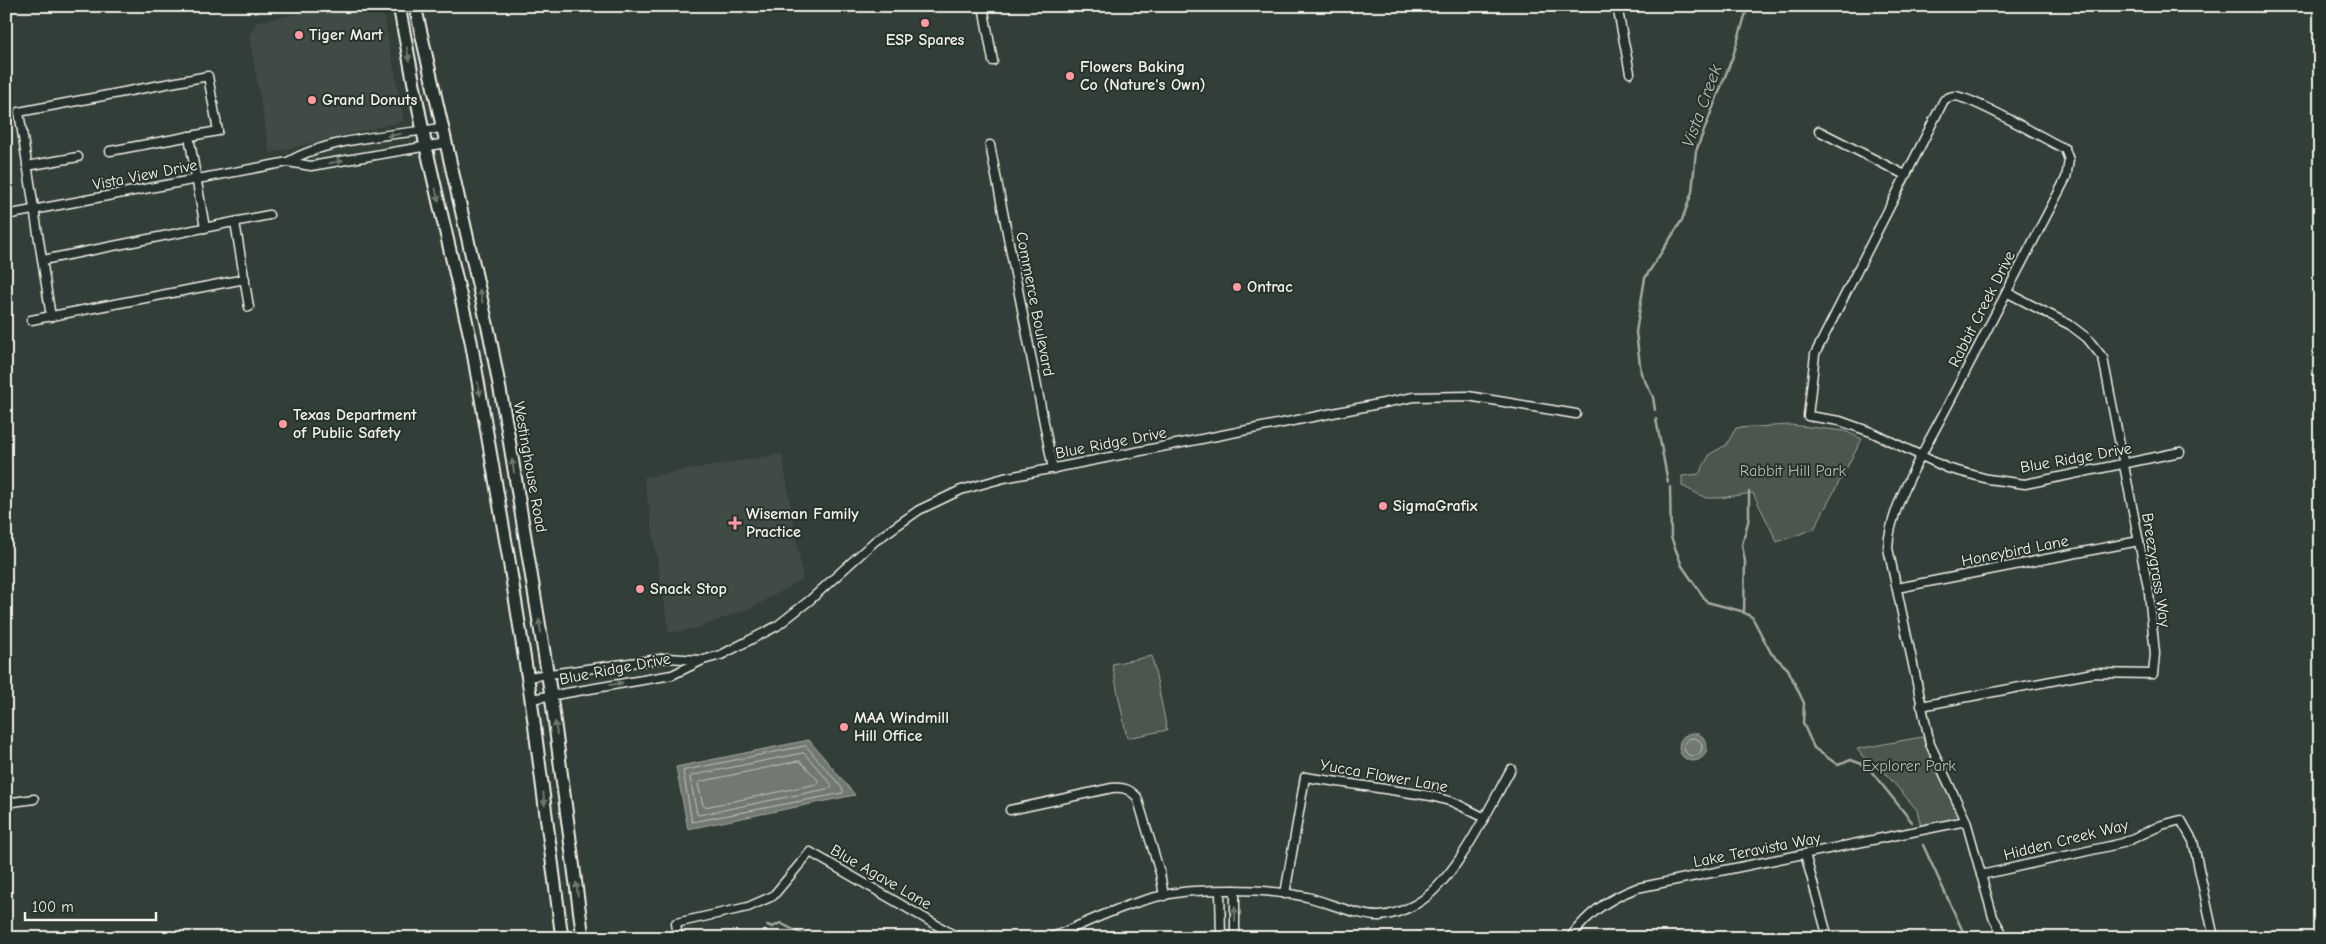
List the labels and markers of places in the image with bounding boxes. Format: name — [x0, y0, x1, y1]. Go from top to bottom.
marker: ESP Spares — [919, 17, 931, 29]
place label: Tiger Mart — [309, 26, 384, 44]
marker: Tiger Mart — [293, 29, 305, 41]
place label: ESP Spares — [886, 31, 964, 49]
place label: Flowers Baking Co (Nature's Own) — [1080, 58, 1206, 94]
marker: Flowers Baking Co (Nature's Own) — [1064, 70, 1076, 82]
place label: Grand Donuts — [322, 91, 418, 109]
marker: Grand Donuts — [306, 94, 318, 106]
place label: Ontrac — [1247, 278, 1293, 296]
marker: Ontrac — [1231, 281, 1243, 293]
place label: Texas Department of Public Safety — [293, 406, 417, 442]
marker: Texas Department of Public Safety — [277, 418, 289, 430]
place label: SigmaGrafix — [1393, 497, 1478, 515]
marker: SigmaGrafix — [1377, 500, 1389, 512]
place label: Wiseman Family Practice — [746, 505, 859, 541]
marker: Wiseman Family Practice — [728, 516, 742, 530]
place label: Snack Stop — [650, 580, 727, 598]
marker: Snack Stop — [634, 583, 646, 595]
place label: MAA Windmill Hill Office — [854, 709, 949, 745]
marker: MAA Windmill Hill Office — [838, 721, 850, 733]

